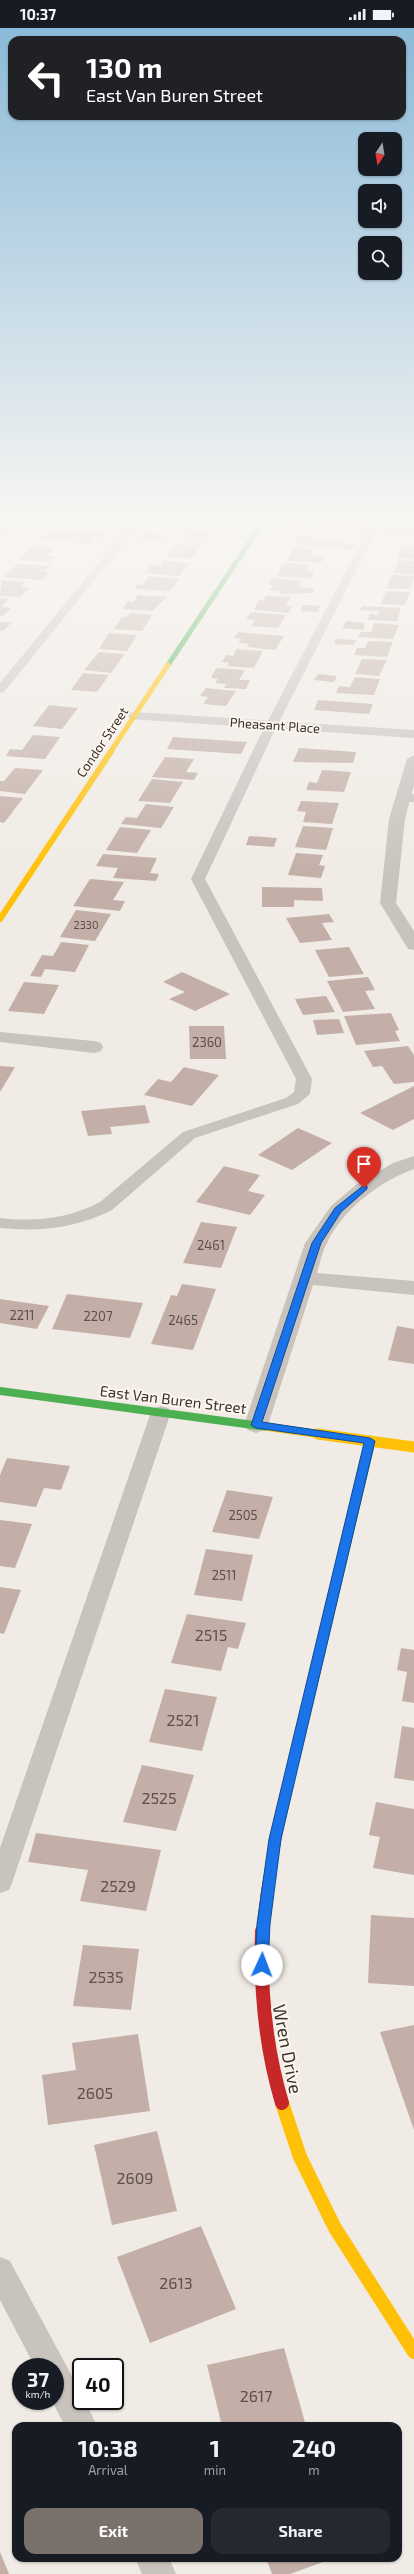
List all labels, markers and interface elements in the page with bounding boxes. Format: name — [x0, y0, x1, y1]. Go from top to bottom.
text: 10:37 — [20, 5, 56, 23]
text: 130 m — [86, 50, 162, 84]
icon: left — [20, 52, 72, 104]
text: East Van Buren Street — [86, 84, 263, 106]
north arrow — [358, 132, 402, 176]
map controls — [358, 132, 402, 280]
button: sound — [358, 184, 402, 228]
button: search — [358, 236, 402, 280]
street label: Condor Street — [73, 704, 131, 780]
street label: Pheasant Place — [229, 714, 321, 736]
house number: 2330 — [73, 918, 99, 931]
house number: 2360 — [192, 1034, 222, 1050]
pin — [347, 1147, 381, 1188]
icon: arrive — [353, 1153, 375, 1175]
house number: 2461 — [197, 1237, 225, 1253]
house number: 2211 — [10, 1307, 34, 1323]
house number: 2207 — [83, 1308, 113, 1324]
house number: 2465 — [168, 1312, 198, 1328]
street label: East Van Buren Street — [99, 1381, 248, 1417]
house number: 2505 — [228, 1507, 258, 1523]
house number: 2511 — [212, 1567, 236, 1583]
house number: 2515 — [195, 1625, 227, 1644]
house number: 2521 — [167, 1710, 199, 1729]
house number: 2525 — [141, 1788, 177, 1807]
house number: 2529 — [100, 1876, 136, 1895]
position arrow — [241, 1944, 283, 1986]
house number: 2535 — [88, 1967, 124, 1986]
street label: Wren Drive — [269, 2002, 307, 2095]
house number: 2605 — [77, 2083, 113, 2102]
house number: 2609 — [117, 2168, 153, 2187]
house number: 2613 — [159, 2273, 193, 2292]
speed limit sign: 40 — [72, 2358, 124, 2410]
text: 37 — [27, 2367, 49, 2391]
house number: 2617 — [240, 2386, 272, 2405]
text: km/h — [26, 2388, 50, 2400]
text: 10:38 — [78, 2433, 138, 2462]
text: 1 — [210, 2433, 220, 2462]
text: 240 — [292, 2433, 336, 2462]
text: Arrival — [88, 2462, 128, 2478]
text: min — [204, 2462, 226, 2478]
text: m — [308, 2462, 320, 2478]
button: Exit — [24, 2508, 203, 2554]
button: Share — [211, 2508, 390, 2554]

